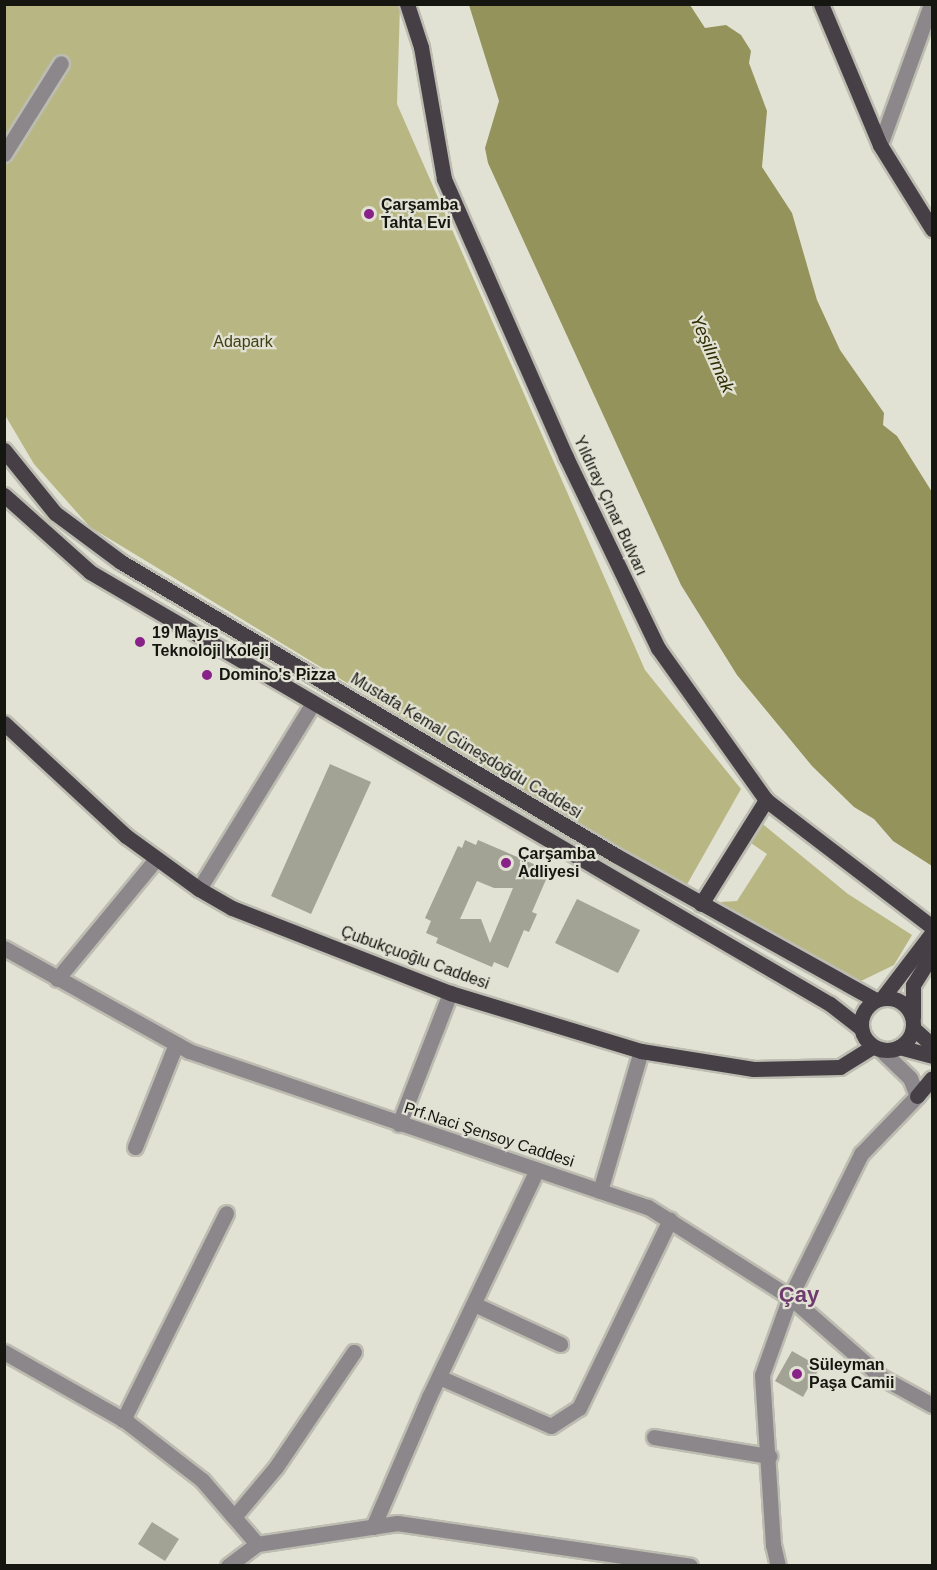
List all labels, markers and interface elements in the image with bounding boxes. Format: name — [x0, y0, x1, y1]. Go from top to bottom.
place label: Çarşamba Tahta Evi — [381, 195, 458, 233]
marker: Çarşamba Tahta Evi — [362, 207, 376, 221]
water label: Yeşilırmak — [685, 312, 739, 396]
park label: Adapark — [213, 332, 273, 352]
street label: Yıldıray Çınar Bulvarı — [569, 433, 651, 579]
place label: 19 Mayıs Teknoloji Koleji — [152, 623, 269, 661]
marker: 19 Mayıs Teknoloji Koleji — [133, 635, 147, 649]
place label: Domino's Pizza — [219, 665, 336, 685]
marker: Domino's Pizza — [200, 668, 214, 682]
street label: Mustafa Kemal Güneşdoğdu Caddesi — [347, 669, 585, 823]
place label: Çarşamba Adliyesi — [518, 844, 595, 882]
marker: Çarşamba Adliyesi — [499, 856, 513, 870]
street label: Çubukçuoğlu Caddesi — [338, 922, 492, 994]
street label: Prf.Naci Şensoy Caddesi — [401, 1098, 577, 1172]
district label: Çay — [779, 1282, 819, 1308]
place label: Süleyman Paşa Camii — [809, 1355, 894, 1393]
marker: Süleyman Paşa Camii — [790, 1367, 804, 1381]

